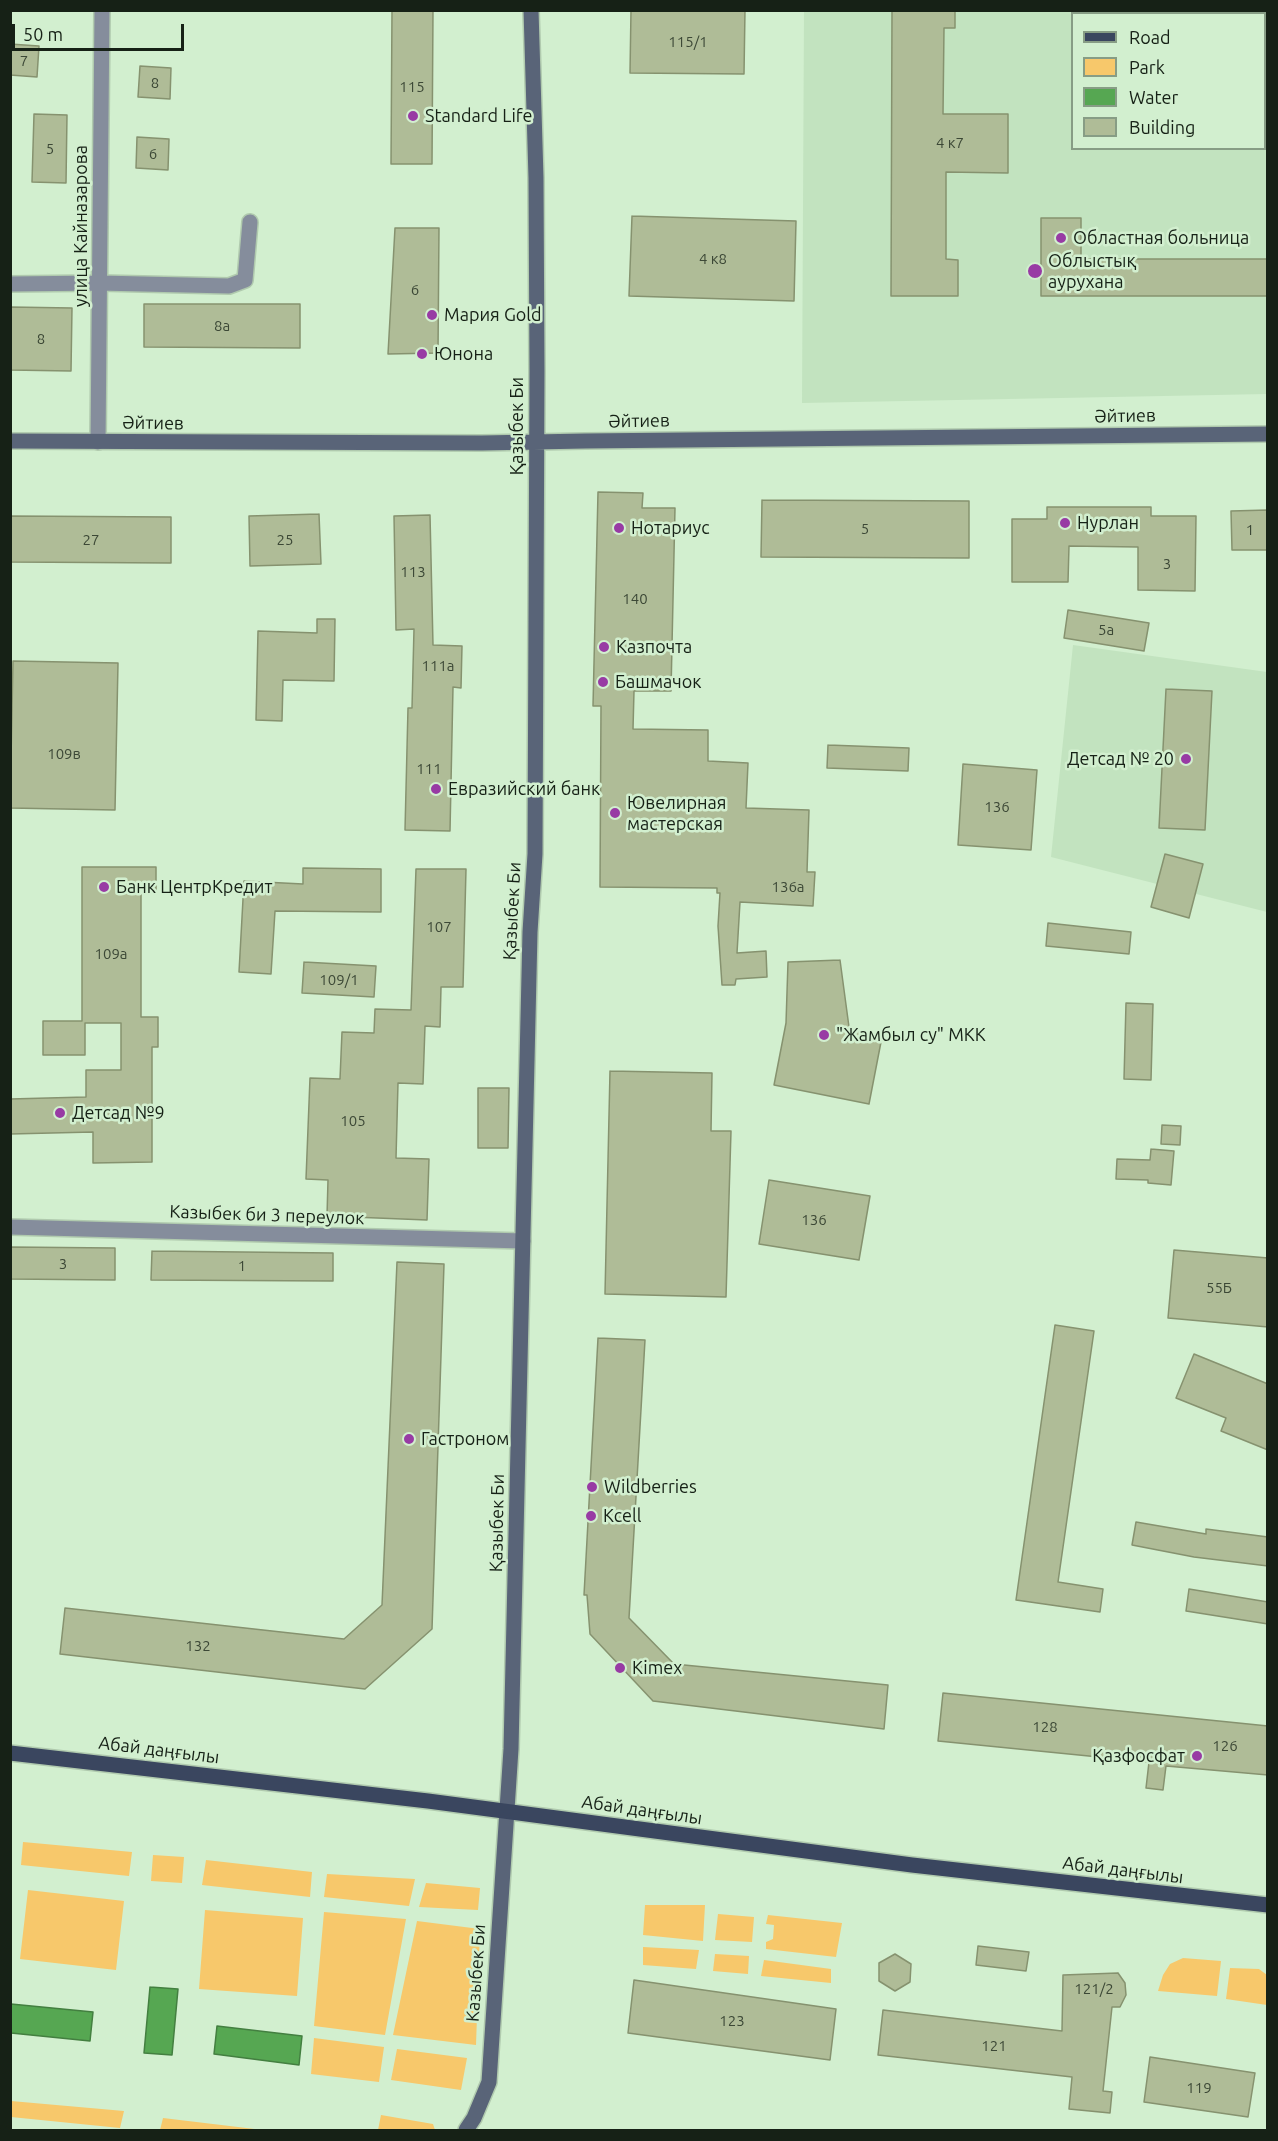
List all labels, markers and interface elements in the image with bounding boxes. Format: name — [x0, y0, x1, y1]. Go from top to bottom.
scale bar — [15, 12, 188, 50]
legend — [1071, 12, 1266, 150]
text: 50 m — [23, 24, 63, 44]
text: Road — [1129, 27, 1171, 47]
house number: 115/1 — [668, 33, 708, 51]
house number: 7 — [20, 52, 28, 70]
text: Park — [1129, 57, 1165, 77]
house number: 8 — [151, 74, 159, 92]
house number: 115 — [399, 78, 425, 96]
text: Water — [1129, 87, 1178, 107]
place label: Standard Life — [425, 105, 533, 127]
marker: Standard Life — [406, 109, 420, 123]
text: Building — [1129, 117, 1195, 137]
house number: 4 к7 — [936, 134, 964, 152]
house number: 5 — [46, 140, 54, 158]
street label: улица Кайназарова — [70, 145, 92, 307]
house number: 6 — [149, 145, 157, 163]
place label: Областная больница — [1073, 227, 1249, 249]
marker: Областная больница — [1054, 231, 1068, 245]
house number: 4 к8 — [699, 250, 727, 268]
place label: Облыстық аурухана — [1048, 250, 1136, 292]
marker: Облыстық аурухана — [1026, 262, 1044, 280]
house number: 6 — [411, 281, 419, 299]
place label: Мария Gold — [444, 304, 542, 326]
marker: Мария Gold — [425, 308, 439, 322]
house number: 8а — [214, 317, 230, 335]
house number: 8 — [37, 330, 45, 348]
place label: Юнона — [434, 343, 493, 365]
marker: Юнона — [415, 347, 429, 361]
street label: Қазыбек Би — [506, 377, 528, 475]
street label: Әйтиев — [1094, 405, 1156, 427]
street label: Әйтиев — [608, 410, 670, 432]
street label: Әйтиев — [122, 412, 184, 434]
place label: Нурлан — [1077, 512, 1139, 534]
marker: Нурлан — [1058, 516, 1072, 530]
place label: Нотариус — [631, 517, 710, 539]
house number: 5 — [861, 520, 869, 538]
marker: Нотариус — [612, 521, 626, 535]
house number: 1 — [1246, 521, 1254, 539]
house number: 27 — [83, 531, 99, 549]
house number: 25 — [277, 531, 293, 549]
house number: 3 — [1163, 555, 1171, 573]
house number: 113 — [400, 563, 426, 581]
house number: 140 — [622, 590, 648, 608]
house number: 5а — [1098, 621, 1114, 639]
place label: Казпочта — [616, 636, 692, 658]
marker: Казпочта — [597, 640, 611, 654]
house number: 111а — [421, 657, 455, 675]
place label: Башмачок — [615, 671, 702, 693]
marker: Башмачок — [596, 675, 610, 689]
house number: 109в — [47, 745, 81, 763]
place label: Детсад № 20 — [1067, 748, 1174, 770]
marker: Детсад № 20 — [1179, 752, 1193, 766]
house number: 111 — [416, 760, 442, 778]
place label: Евразийский банк — [448, 778, 600, 800]
marker: Евразийский банк — [429, 782, 443, 796]
place label: Ювелирная мастерская — [627, 792, 726, 834]
house number: 136 — [984, 798, 1010, 816]
marker: Ювелирная мастерская — [608, 806, 622, 820]
street label: Қазыбек Би — [499, 861, 525, 961]
place label: Банк ЦентрКредит — [116, 876, 273, 898]
house number: 136а — [771, 878, 805, 896]
marker: Банк ЦентрКредит — [97, 880, 111, 894]
house number: 107 — [426, 918, 452, 936]
house number: 109а — [94, 945, 128, 963]
house number: 109/1 — [319, 971, 359, 989]
place label: "Жамбыл су" МКК — [836, 1024, 986, 1046]
marker: "Жамбыл су" МКК — [817, 1028, 831, 1042]
place label: Детсад №9 — [72, 1102, 165, 1124]
marker: Детсад №9 — [53, 1106, 67, 1120]
house number: 105 — [340, 1112, 366, 1130]
street label: Казыбек би 3 переулок — [169, 1201, 365, 1229]
house number: 136 — [801, 1211, 827, 1229]
house number: 3 — [59, 1255, 67, 1273]
house number: 1 — [238, 1257, 246, 1275]
house number: 55Б — [1206, 1279, 1232, 1297]
place label: Гастроном — [421, 1428, 509, 1450]
marker: Гастроном — [402, 1432, 416, 1446]
street label: Қазыбек Би — [485, 1474, 509, 1572]
place label: Wildberries — [604, 1476, 697, 1498]
marker: Wildberries — [585, 1480, 599, 1494]
place label: Kcell — [603, 1505, 641, 1527]
marker: Kcell — [584, 1509, 598, 1523]
house number: 132 — [185, 1637, 211, 1655]
place label: Kimex — [632, 1657, 682, 1679]
marker: Kimex — [613, 1661, 627, 1675]
house number: 128 — [1032, 1718, 1058, 1736]
street label: Абай даңғылы — [97, 1732, 221, 1768]
house number: 126 — [1212, 1737, 1238, 1755]
place label: Қазфосфат — [1092, 1745, 1185, 1767]
marker: Қазфосфат — [1190, 1749, 1204, 1763]
street label: Абай даңғылы — [580, 1791, 704, 1829]
street label: Абай даңғылы — [1061, 1852, 1185, 1888]
street label: Казыбек Би — [462, 1923, 490, 2023]
house number: 121/2 — [1074, 1980, 1114, 1998]
house number: 123 — [719, 2012, 745, 2030]
house number: 121 — [981, 2037, 1007, 2055]
house number: 119 — [1186, 2079, 1212, 2097]

